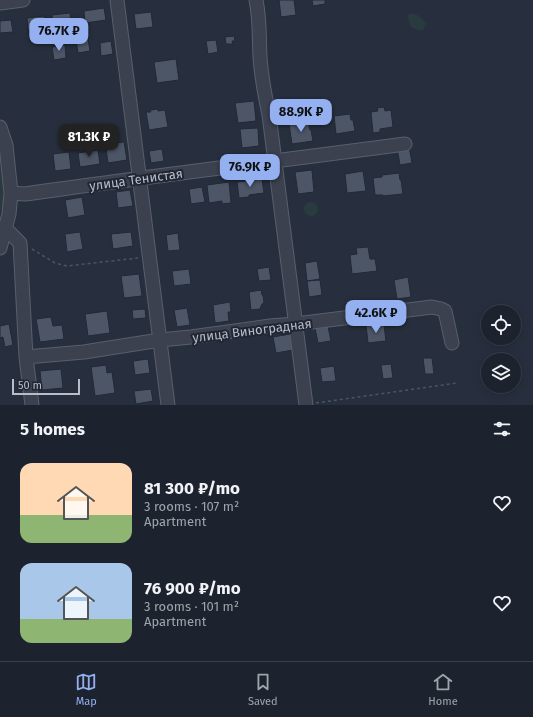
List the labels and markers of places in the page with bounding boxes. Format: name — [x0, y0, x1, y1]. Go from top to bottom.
pin: 76.7K ₽ — [22, 18, 96, 52]
pin: 88.9K ₽ — [264, 99, 338, 133]
pin: 81.3K ₽ — [52, 124, 126, 158]
pin: 76.9K ₽ — [213, 154, 287, 188]
pin: 42.6K ₽ — [339, 300, 413, 334]

